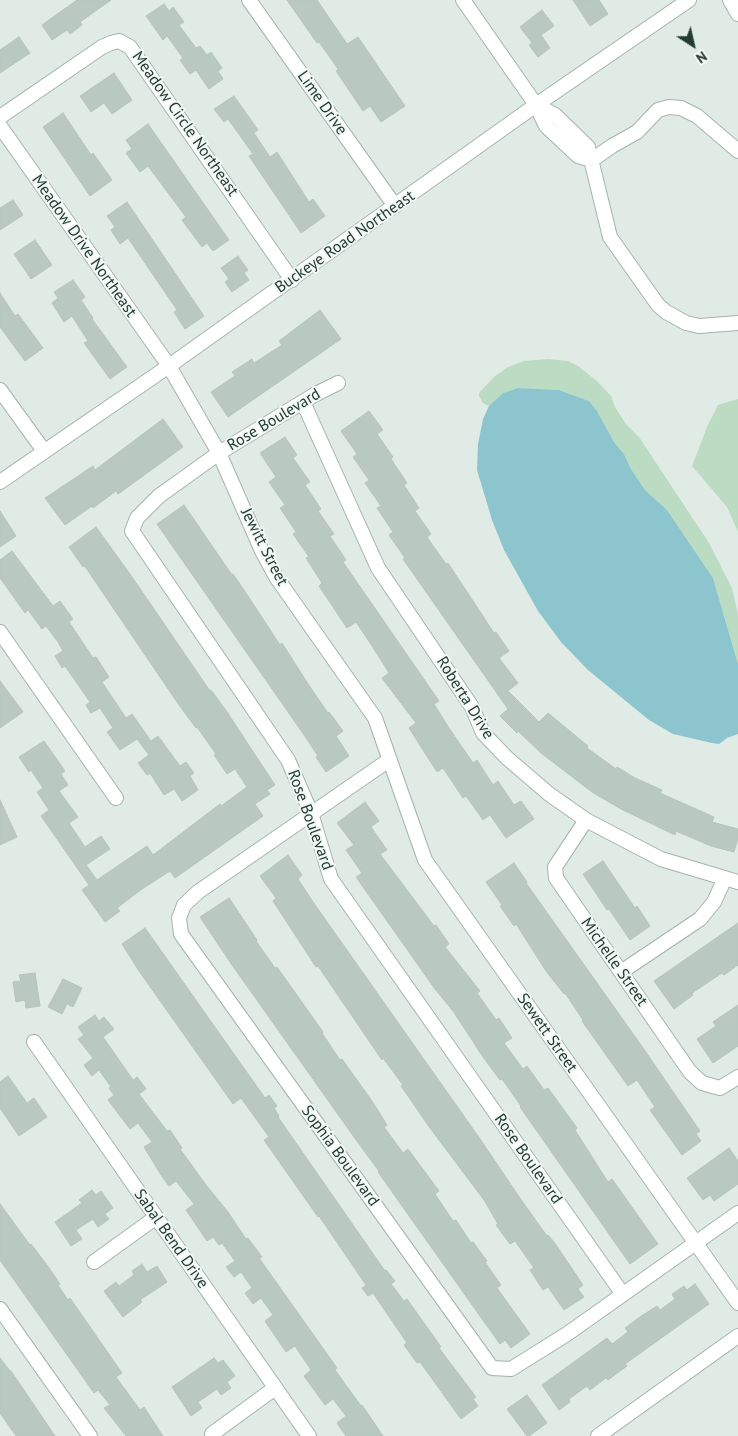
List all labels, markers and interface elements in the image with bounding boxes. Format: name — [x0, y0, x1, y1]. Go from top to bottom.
north arrow — [668, 20, 718, 70]
text: N — [693, 47, 711, 67]
street label: Meadow Circle Northeast — [128, 48, 242, 200]
street label: Lime Drive — [293, 67, 351, 139]
street label: Meadow Drive Northeast — [28, 171, 140, 321]
street label: Buckeye Road Northeast — [272, 187, 418, 297]
street label: Rose Boulevard — [224, 385, 324, 455]
street label: Jewitt Street — [236, 505, 292, 589]
street label: Roberta Drive — [432, 653, 498, 743]
street label: Rose Boulevard — [283, 767, 337, 873]
street label: Michelle Street — [576, 914, 652, 1010]
street label: Sewett Street — [513, 990, 581, 1076]
street label: Sophia Boulevard — [297, 1102, 383, 1210]
street label: Rose Boulevard — [490, 1110, 566, 1208]
street label: Sabal Bend Drive — [130, 1186, 212, 1292]

